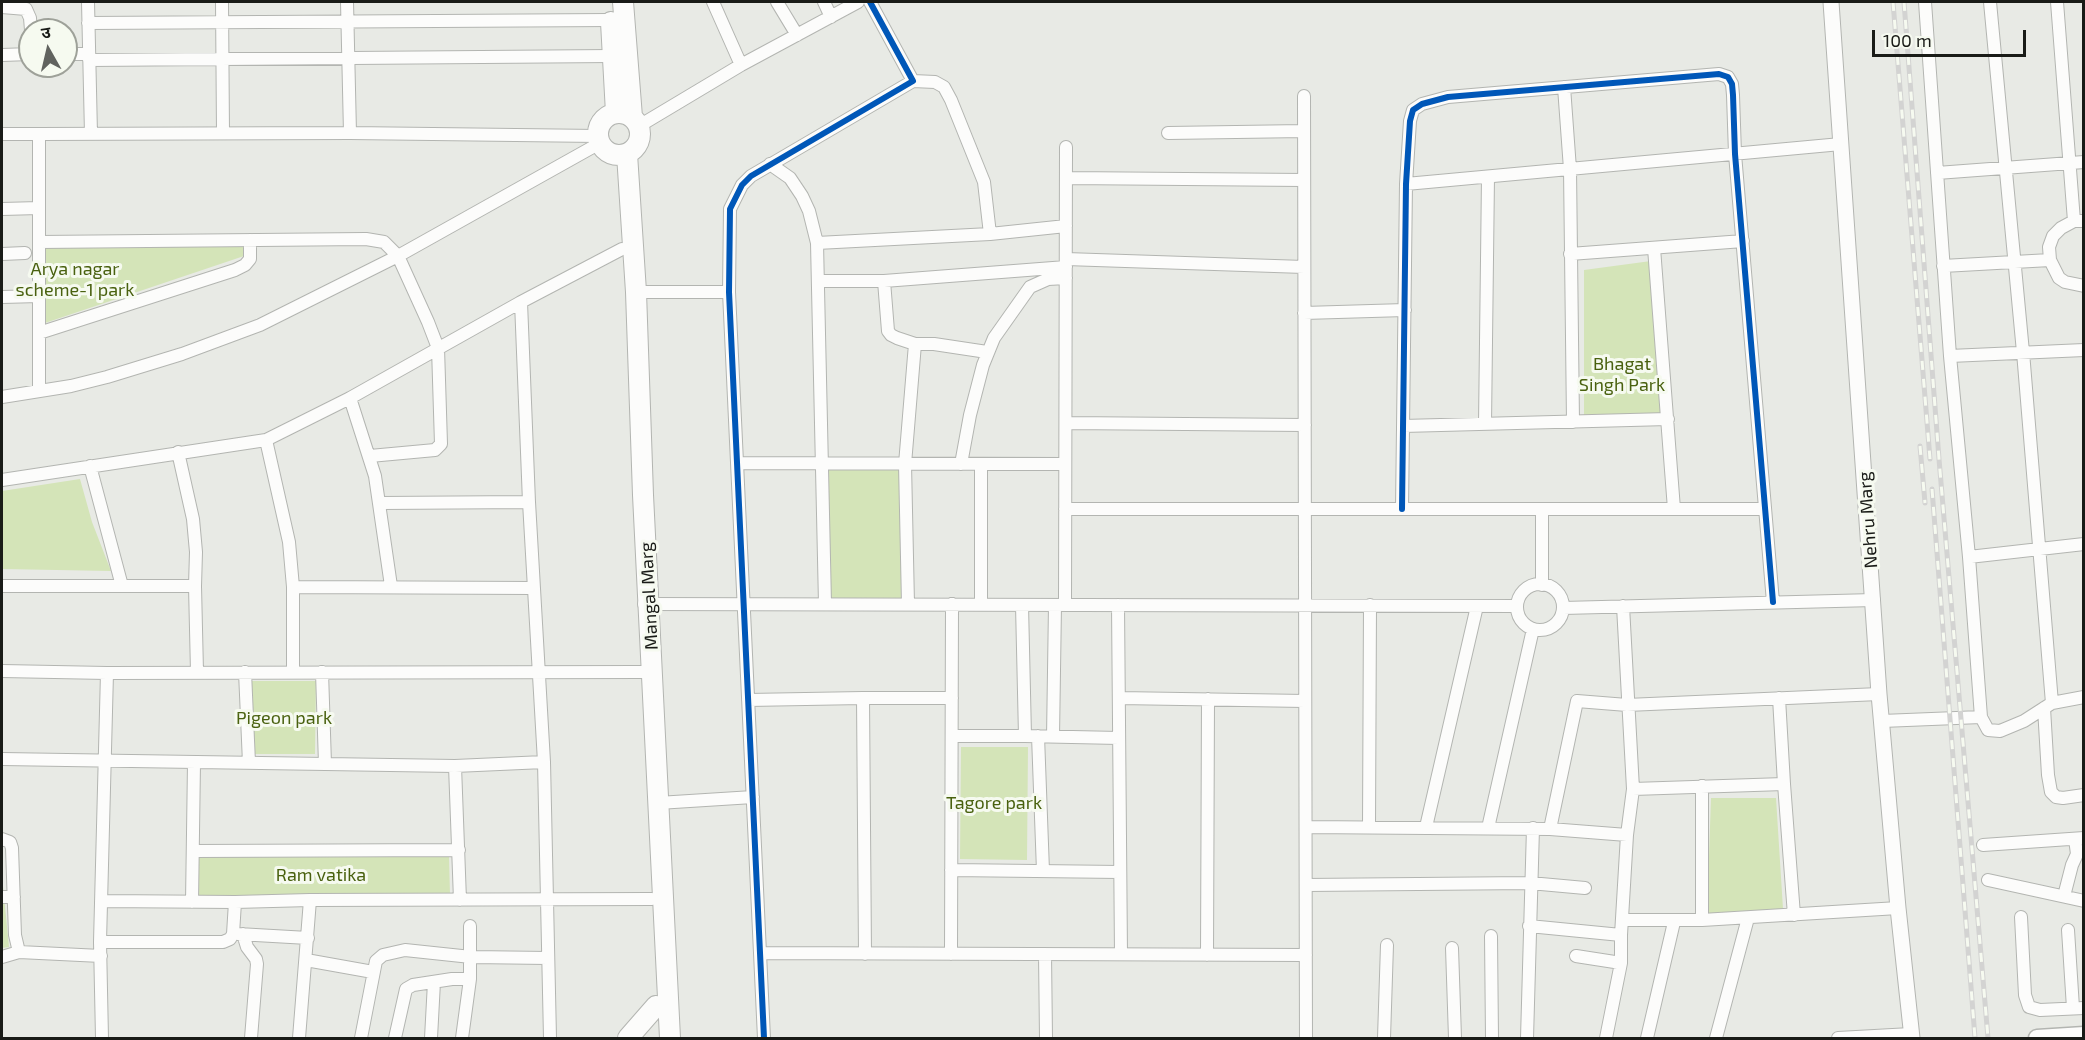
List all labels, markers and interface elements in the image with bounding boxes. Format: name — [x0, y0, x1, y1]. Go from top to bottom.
north arrow — [18, 18, 78, 78]
scale bar — [1875, 18, 2030, 56]
text: उ — [40, 22, 52, 42]
text: 100 m — [1883, 29, 1932, 51]
park label: Arya nagar scheme-1 park — [16, 258, 134, 300]
park label: Bhagat Singh Park — [1579, 353, 1665, 395]
street label: Nehru Marg — [1854, 471, 1882, 569]
street label: Mangal Marg — [635, 541, 663, 651]
park label: Pigeon park — [236, 707, 332, 729]
park label: Tagore park — [946, 792, 1042, 814]
park label: Ram vatika — [276, 864, 366, 886]

